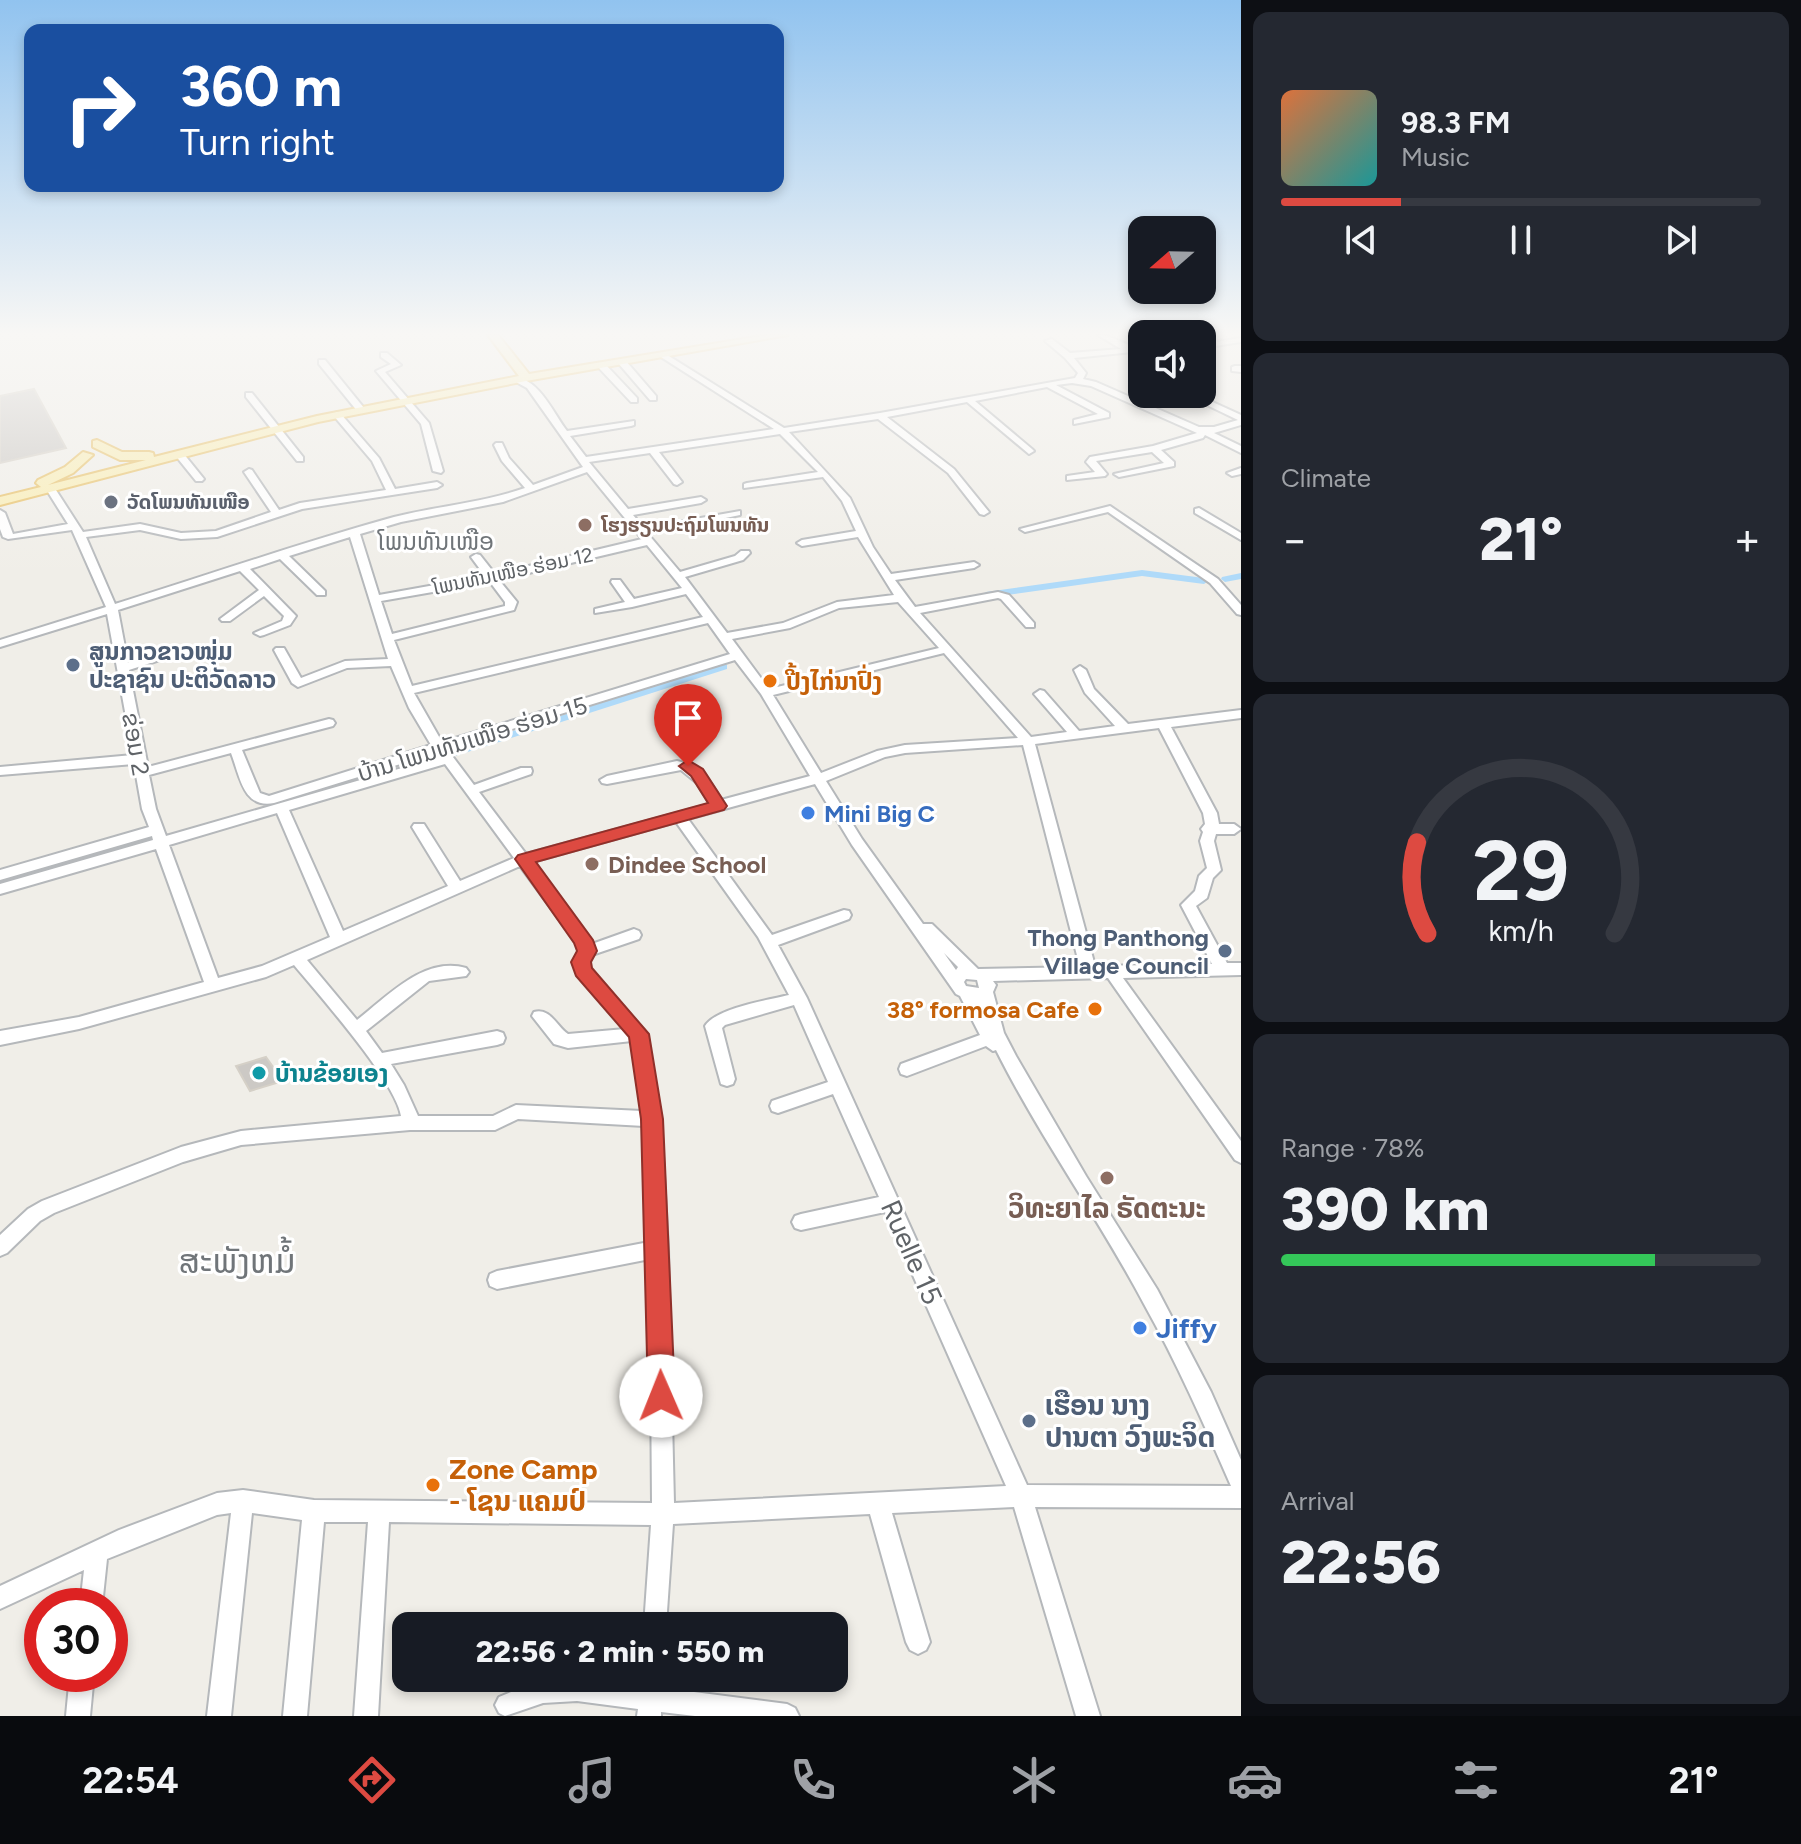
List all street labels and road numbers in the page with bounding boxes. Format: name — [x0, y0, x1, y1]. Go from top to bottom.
street label: ໂພນທັນເໜືອ ຮ່ອມ 12 — [430, 542, 595, 600]
street label: ບ້ານ ໂພນທັນເໜືອ ຮ່ອມ 15 — [353, 690, 591, 788]
street label: ຂ່ອມ 2 — [116, 710, 156, 778]
street label: Ruelle 15 — [874, 1195, 950, 1309]

